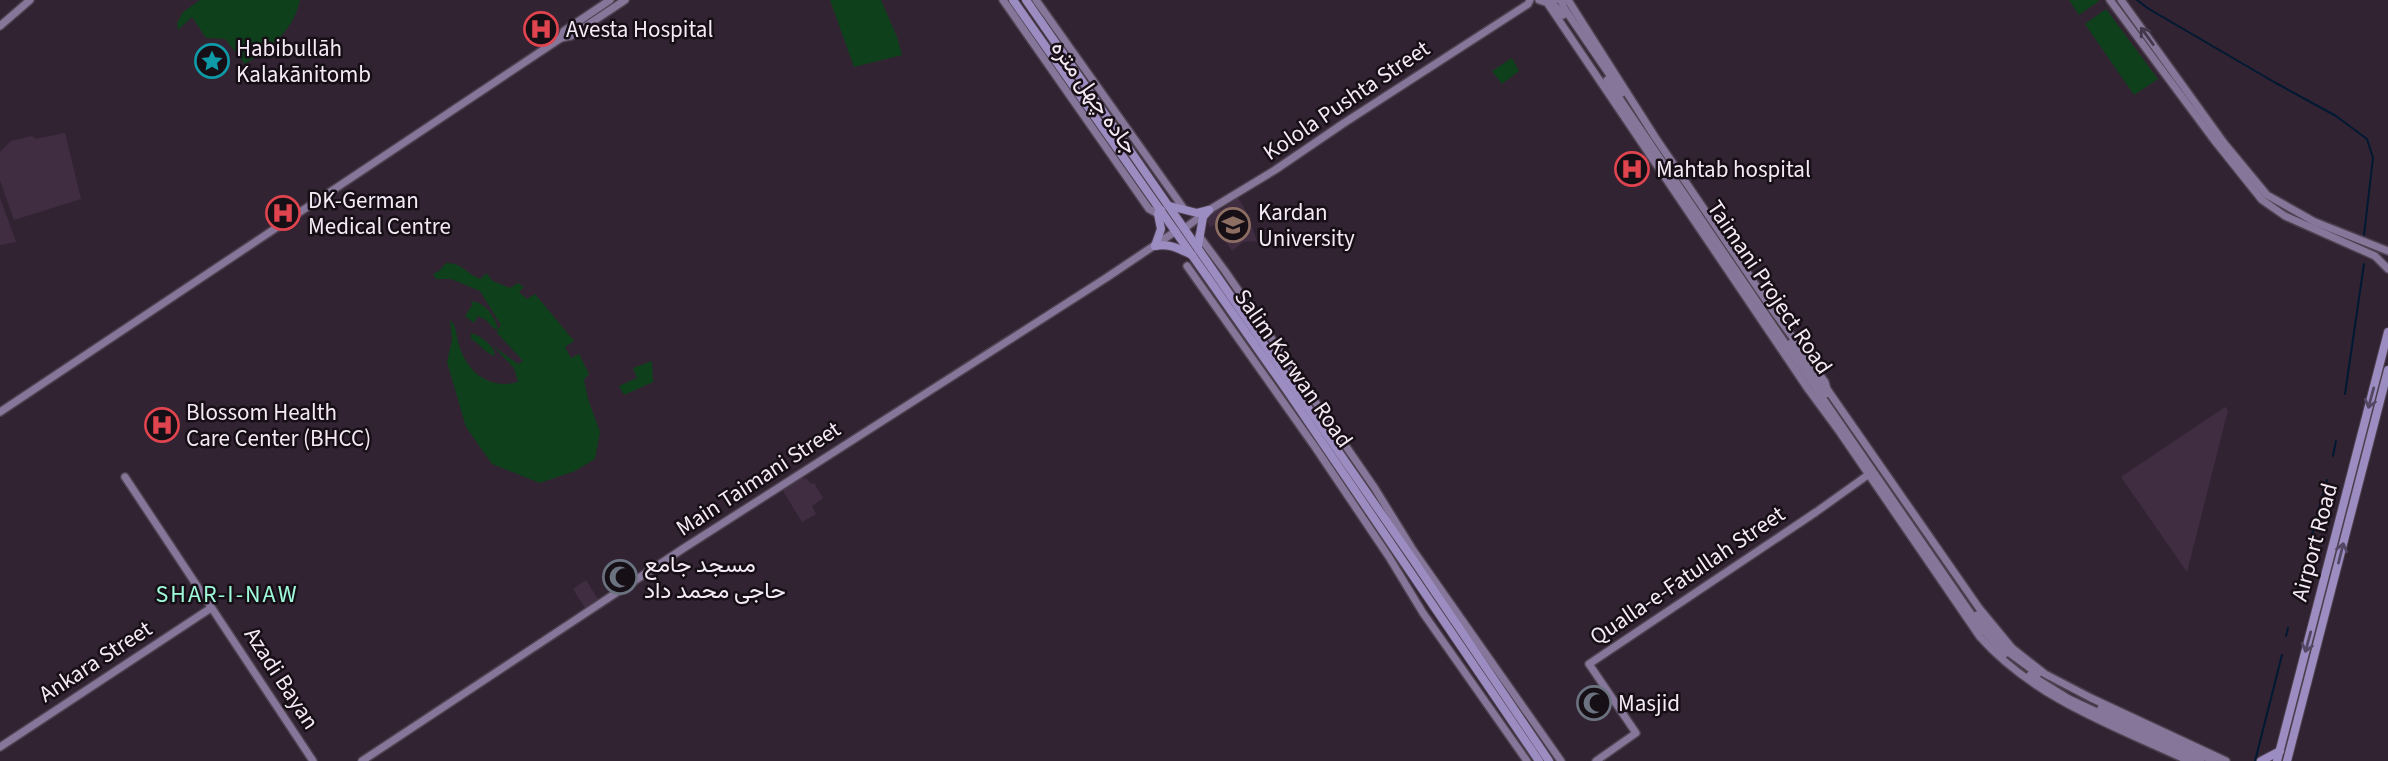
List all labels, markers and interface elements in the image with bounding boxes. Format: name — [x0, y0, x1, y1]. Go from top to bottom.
hospital icon: Avesta Hospital — [522, 10, 560, 48]
place label: Avesta Hospital — [566, 13, 713, 46]
one-way arrow — [2140, 27, 2154, 46]
place label: Habibullāh Kalakānitomb — [236, 32, 371, 91]
street label: Kolola Pushta Street — [1256, 32, 1436, 169]
street label: جاده چهل متره — [1043, 33, 1146, 161]
place icon: Habibullāh Kalakānitomb — [193, 42, 231, 80]
hospital icon: Mahtab hospital — [1613, 150, 1651, 188]
place label: Mahtab hospital — [1656, 153, 1811, 186]
place label: DK-German Medical Centre — [308, 184, 451, 243]
hospital icon: DK-German Medical Centre — [264, 194, 302, 232]
street label: Taimani Project Road — [1699, 194, 1840, 381]
place label: Kardan University — [1258, 196, 1355, 255]
school or university icon: Kardan University — [1214, 206, 1252, 244]
street label: Salim Karwan Road — [1226, 282, 1361, 454]
one-way arrow — [2364, 386, 2377, 409]
place label: Blossom Health Care Center (BHCC) — [186, 396, 371, 455]
hospital icon: Blossom Health Care Center (BHCC) — [143, 406, 181, 444]
street label: Main Taimani Street — [670, 413, 847, 544]
street label: Airport Road — [2283, 479, 2346, 605]
street label: Qualla-e-Fatullah Street — [1583, 498, 1792, 653]
one-way arrow — [2335, 542, 2348, 564]
place label: مسجد جامع حاجی محمد داد — [644, 548, 786, 607]
mosque icon: مسجد جامع حاجی محمد داد — [601, 558, 639, 596]
district label: SHAR-I-NAW — [155, 577, 299, 612]
street label: Ankara Street — [32, 612, 159, 710]
street label: Azadi Bayan — [236, 621, 327, 736]
one-way arrow — [2301, 630, 2314, 653]
mosque icon: Masjid — [1575, 684, 1613, 722]
place label: Masjid — [1618, 687, 1680, 720]

